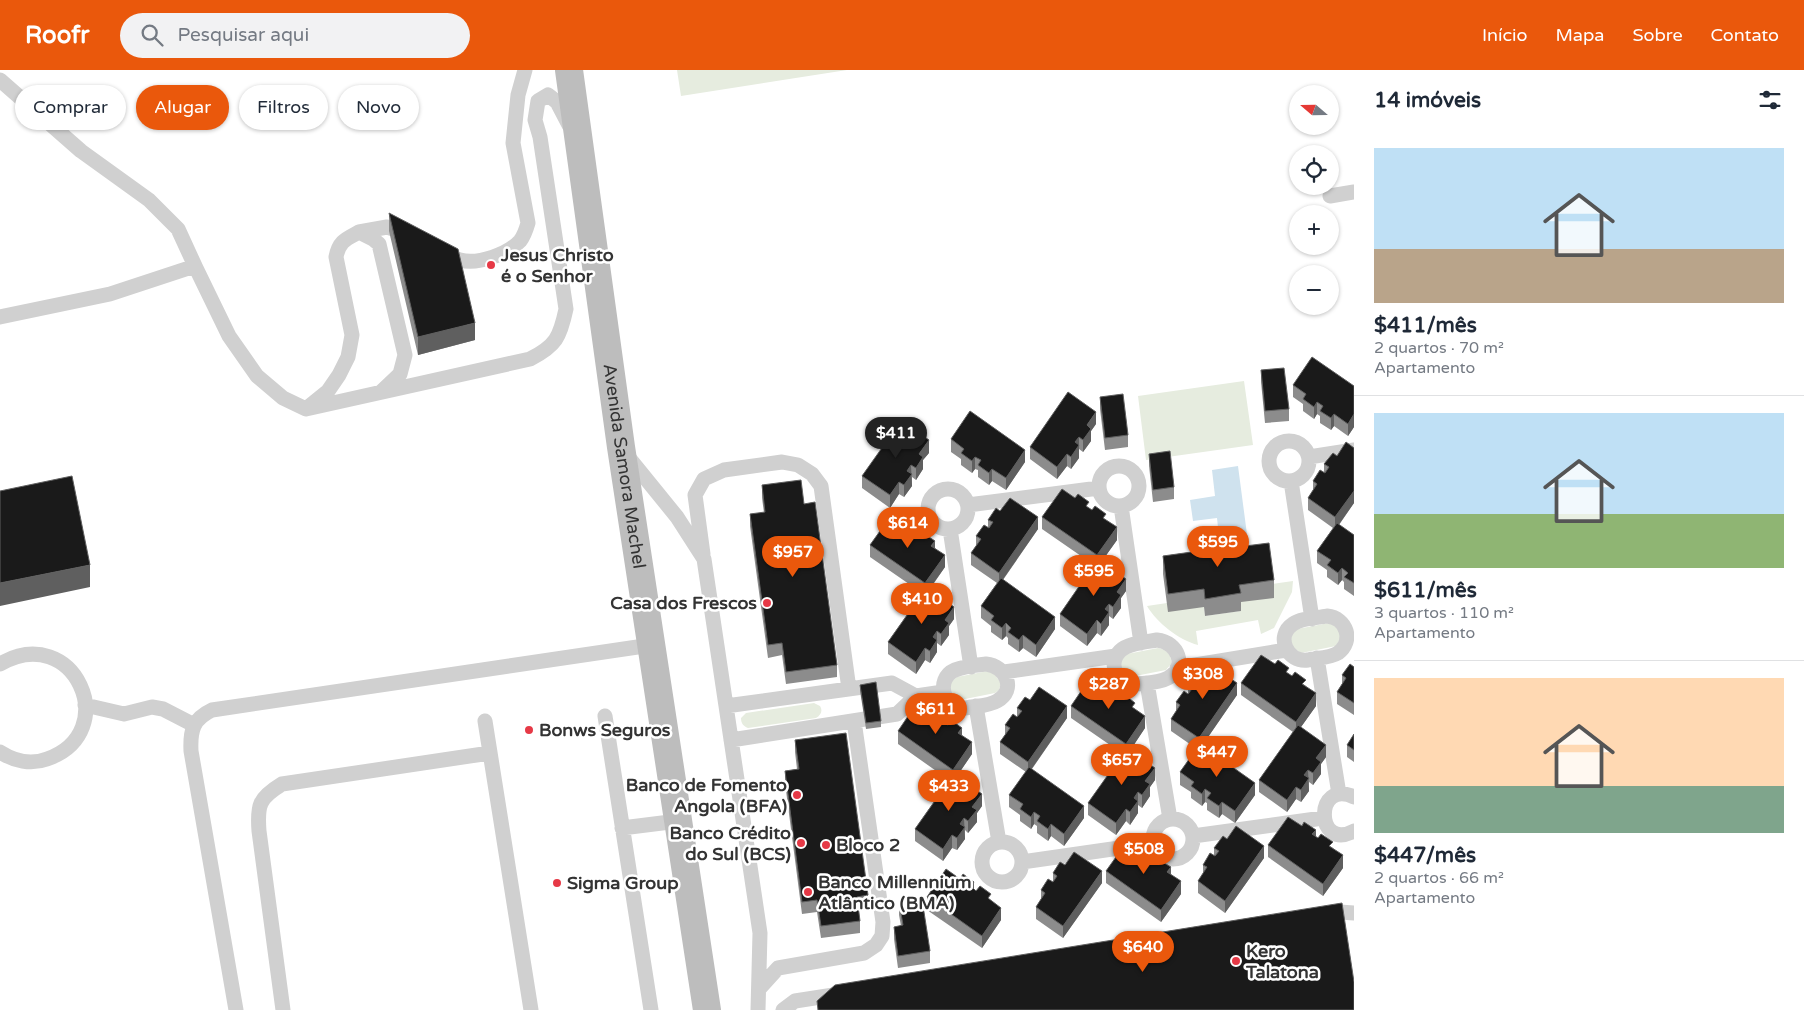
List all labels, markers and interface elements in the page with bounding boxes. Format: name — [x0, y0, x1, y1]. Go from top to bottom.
search box — [120, 13, 470, 58]
text: Roofr — [25, 21, 90, 50]
icon: search — [138, 21, 166, 49]
text: Pesquisar aqui — [178, 24, 309, 46]
text: Início — [1482, 24, 1527, 46]
text: Mapa — [1555, 24, 1604, 46]
text: Sobre — [1632, 24, 1683, 46]
text: Contato — [1711, 24, 1779, 46]
chip: Comprar — [15, 85, 126, 130]
chip: Alugar — [136, 85, 229, 130]
chip: Filtros — [239, 85, 328, 130]
chip: Novo — [338, 85, 419, 130]
north arrow — [1289, 85, 1339, 135]
map controls — [1289, 85, 1339, 315]
icon: filters — [1756, 86, 1784, 114]
text: 14 imóveis — [1374, 88, 1481, 113]
button: locate — [1289, 145, 1339, 195]
icon: home — [1534, 180, 1624, 270]
button: + — [1289, 205, 1339, 255]
place label: Jesus Christo é o Senhor — [500, 244, 614, 287]
marker: Jesus Christo é o Senhor — [485, 259, 497, 271]
button: − — [1289, 265, 1339, 315]
text: $411/mês — [1374, 313, 1477, 338]
text: 2 quartos · 70 m² — [1374, 338, 1504, 358]
text: Apartamento — [1374, 358, 1475, 378]
street label: Avenida Samora Machel — [599, 362, 650, 570]
pin: $411 — [866, 416, 926, 459]
text: $411 — [876, 423, 916, 443]
icon: home — [1534, 446, 1624, 536]
pin: $614 — [878, 506, 938, 549]
text: $614 — [888, 513, 928, 533]
pin: $595 — [1188, 526, 1248, 568]
text: $595 — [1198, 532, 1238, 552]
pin: $957 — [763, 536, 823, 578]
text: $957 — [773, 542, 813, 562]
pin: $595 — [1064, 554, 1124, 597]
text: $595 — [1074, 561, 1114, 581]
text: $611/mês — [1374, 578, 1477, 603]
pin: $410 — [892, 582, 952, 625]
text: $410 — [902, 589, 942, 609]
place label: Casa dos Frescos — [610, 592, 757, 614]
marker: Casa dos Frescos — [761, 597, 773, 609]
text: 3 quartos · 110 m² — [1374, 603, 1514, 623]
text: Apartamento — [1374, 623, 1475, 643]
pin: $308 — [1173, 658, 1233, 700]
text: $308 — [1183, 664, 1223, 684]
pin: $287 — [1079, 668, 1139, 710]
text: $287 — [1089, 674, 1129, 694]
pin: $611 — [906, 692, 966, 735]
text: $611 — [916, 699, 956, 719]
icon: home — [1534, 711, 1624, 801]
place label: Bonws Seguros — [539, 719, 671, 741]
marker: Bonws Seguros — [523, 724, 535, 736]
pin: $447 — [1187, 736, 1247, 778]
text: $447 — [1197, 742, 1237, 762]
pin: $657 — [1092, 744, 1152, 786]
text: $657 — [1102, 750, 1142, 770]
pin: $433 — [919, 770, 979, 812]
place label: Banco de Fomento Angola (BFA) — [626, 774, 787, 817]
text: $433 — [929, 776, 969, 796]
marker: Banco de Fomento Angola (BFA) — [791, 789, 803, 801]
place label: Banco Crédito do Sul (BCS) — [670, 822, 791, 865]
pin: $508 — [1114, 832, 1174, 875]
place label: Bloco 2 — [836, 834, 900, 856]
marker: Banco Crédito do Sul (BCS) — [795, 837, 807, 849]
marker: Bloco 2 — [820, 839, 832, 851]
text: $508 — [1124, 839, 1164, 859]
text: $447/mês — [1374, 843, 1476, 868]
text: 2 quartos · 66 m² — [1374, 868, 1504, 888]
place label: Banco Millennium Atlântico (BMA) — [818, 871, 971, 914]
place label: Sigma Group — [567, 872, 679, 894]
marker: Sigma Group — [551, 877, 563, 889]
marker: Banco Millennium Atlântico (BMA) — [802, 886, 814, 898]
text: Apartamento — [1374, 888, 1475, 908]
pin: $640 — [1113, 930, 1173, 973]
text: $640 — [1123, 937, 1163, 957]
place label: Kero Talatona — [1245, 940, 1319, 983]
marker: Kero Talatona — [1230, 955, 1242, 967]

